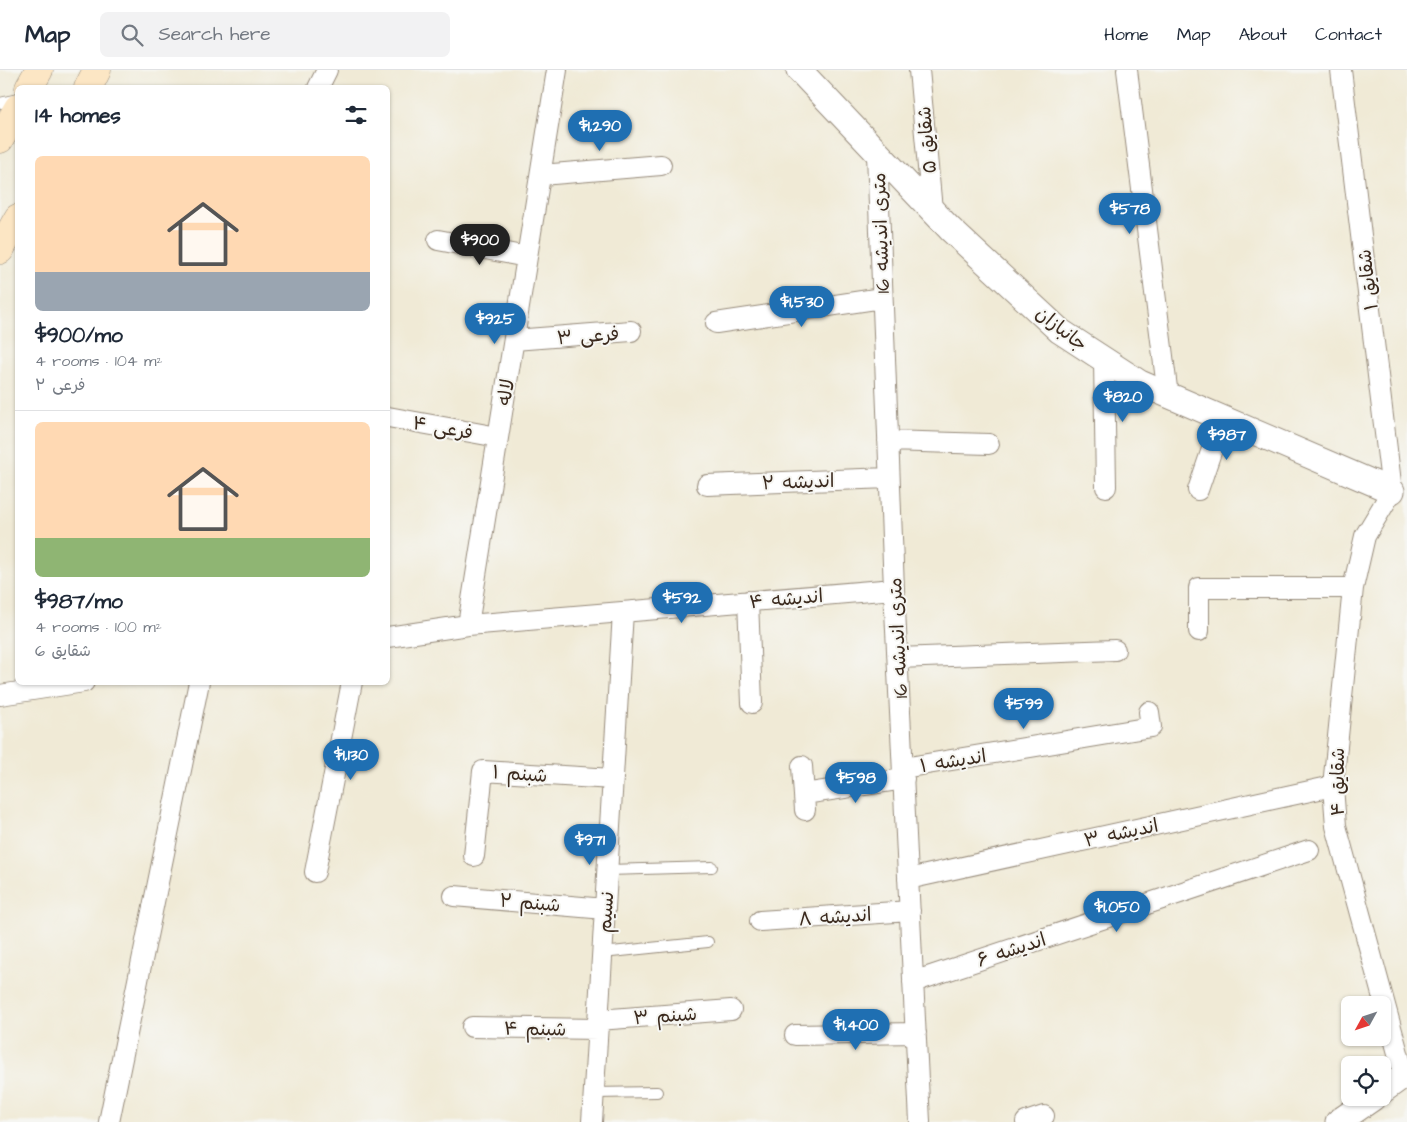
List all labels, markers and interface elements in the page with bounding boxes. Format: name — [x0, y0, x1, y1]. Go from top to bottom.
search box — [100, 12, 450, 57]
text: Map — [25, 18, 70, 52]
icon: search — [118, 21, 146, 49]
text: Search here — [158, 21, 271, 48]
text: Home — [1104, 22, 1149, 47]
text: Map — [1177, 22, 1211, 47]
text: About — [1239, 22, 1287, 47]
text: Contact — [1315, 22, 1382, 47]
text: 14 homes — [35, 101, 121, 130]
icon: filters — [342, 101, 370, 129]
street label: شقایق ۵ — [911, 105, 944, 175]
pin: $1,290 — [559, 109, 641, 152]
text: $1,290 — [579, 115, 621, 137]
street label: 16 متری اندیشه — [866, 172, 897, 294]
icon: home — [158, 189, 248, 279]
pin: $578 — [1100, 192, 1160, 235]
text: $578 — [1110, 198, 1150, 220]
pin: $900 — [450, 224, 510, 266]
text: $900 — [461, 229, 499, 251]
street label: شقایق ۱ — [1351, 248, 1386, 312]
pin: $1,530 — [761, 286, 843, 328]
text: $1,530 — [780, 291, 824, 313]
street label: جانبازان — [1030, 300, 1093, 358]
pin: $925 — [465, 302, 525, 345]
text: $925 — [476, 308, 514, 330]
text: $900/mo — [35, 321, 123, 350]
street label: فرعی ۳ — [556, 321, 620, 352]
text: 4 rooms · 104 m² — [35, 350, 163, 372]
text: فرعی ۲ — [35, 374, 85, 396]
street label: لاله — [491, 377, 522, 408]
pin: $820 — [1093, 380, 1153, 423]
text: $820 — [1104, 386, 1142, 408]
street label: فرعی ۴ — [410, 410, 475, 447]
pin: $987 — [1197, 418, 1257, 461]
text: $987 — [1208, 424, 1246, 446]
icon: home — [158, 454, 248, 544]
street label: اندیشه ۲ — [761, 468, 835, 497]
street label: 16 متری اندیشه — [882, 577, 915, 699]
pin: $592 — [652, 582, 712, 624]
street label: اندیشه ۴ — [748, 583, 824, 616]
text: $987/mo — [35, 587, 123, 616]
text: $592 — [663, 587, 701, 609]
text: 4 rooms · 100 m² — [35, 616, 162, 638]
text: شقایق 6 — [35, 640, 91, 662]
pin: $599 — [994, 688, 1054, 730]
text: $599 — [1005, 693, 1043, 715]
pin: $1,130 — [310, 738, 392, 781]
street label: اندیشه ۱ — [918, 743, 988, 780]
text: $1,130 — [334, 744, 368, 766]
street label: شقایق ۴ — [1325, 748, 1352, 816]
street label: شبنم ۱ — [491, 759, 548, 790]
pin: $598 — [826, 762, 886, 804]
text: $598 — [836, 767, 876, 789]
street label: اندیشه ۳ — [1082, 812, 1161, 855]
pin: $971 — [560, 824, 620, 866]
text: $971 — [575, 829, 605, 851]
street label: شبنم ۲ — [498, 887, 561, 920]
pin: $1,050 — [1076, 890, 1158, 933]
street label: نسیم — [592, 891, 621, 934]
text: $1,050 — [1094, 896, 1140, 918]
street label: اندیشه ۸ — [798, 901, 873, 934]
street label: اندیشه ۶ — [973, 927, 1050, 974]
north arrow — [1341, 996, 1391, 1046]
map controls — [1341, 996, 1391, 1106]
street label: شبنم ۳ — [632, 1001, 698, 1032]
pin: $1,400 — [815, 1008, 897, 1051]
text: $1,400 — [834, 1014, 878, 1036]
street label: شبنم ۴ — [503, 1015, 566, 1044]
button: locate — [1341, 1056, 1391, 1106]

